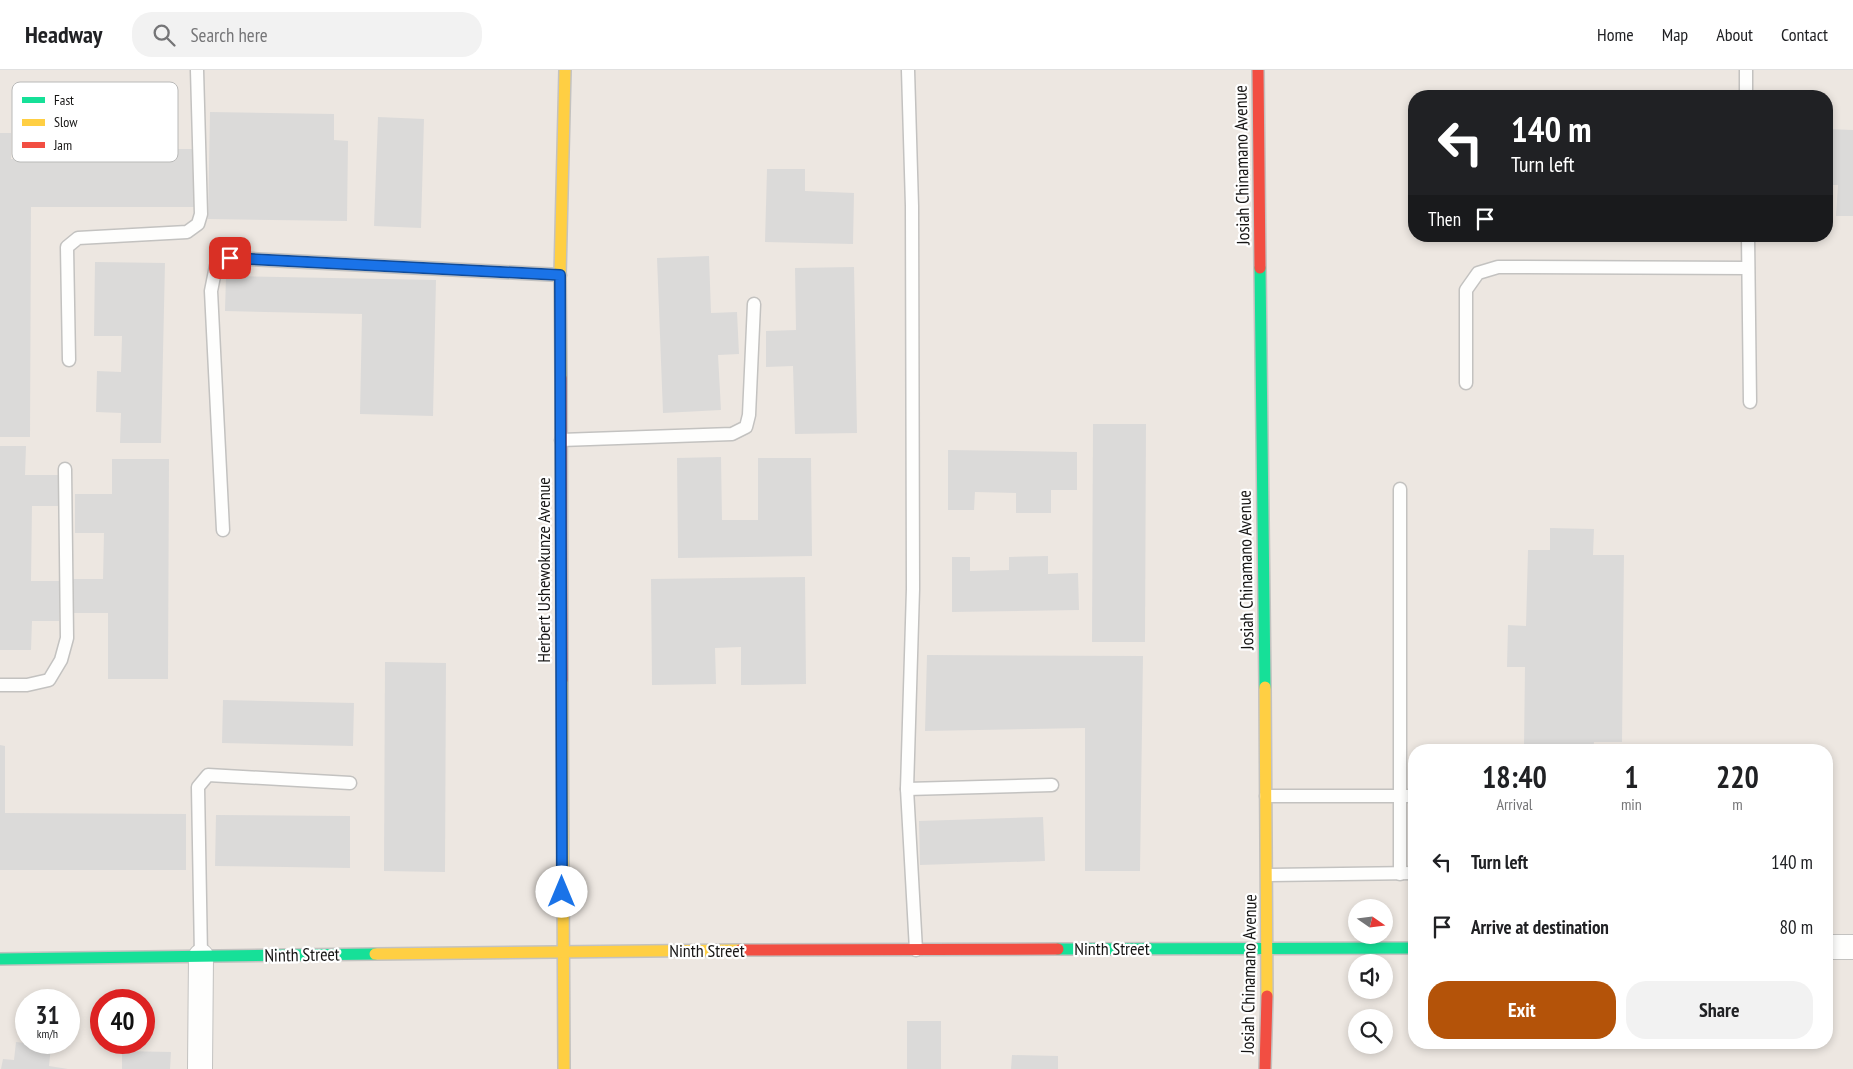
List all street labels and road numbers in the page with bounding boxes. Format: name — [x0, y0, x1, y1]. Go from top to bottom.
street label: Josiah Chinamano Avenue — [1229, 85, 1254, 246]
street label: Herbert Ushewokunze Avenue — [532, 477, 555, 663]
street label: Josiah Chinamano Avenue — [1233, 490, 1258, 651]
street label: Josiah Chinamano Avenue — [1236, 894, 1261, 1055]
street label: Ninth Street — [1074, 937, 1150, 960]
street label: Ninth Street — [669, 939, 745, 962]
street label: Ninth Street — [264, 942, 340, 967]

